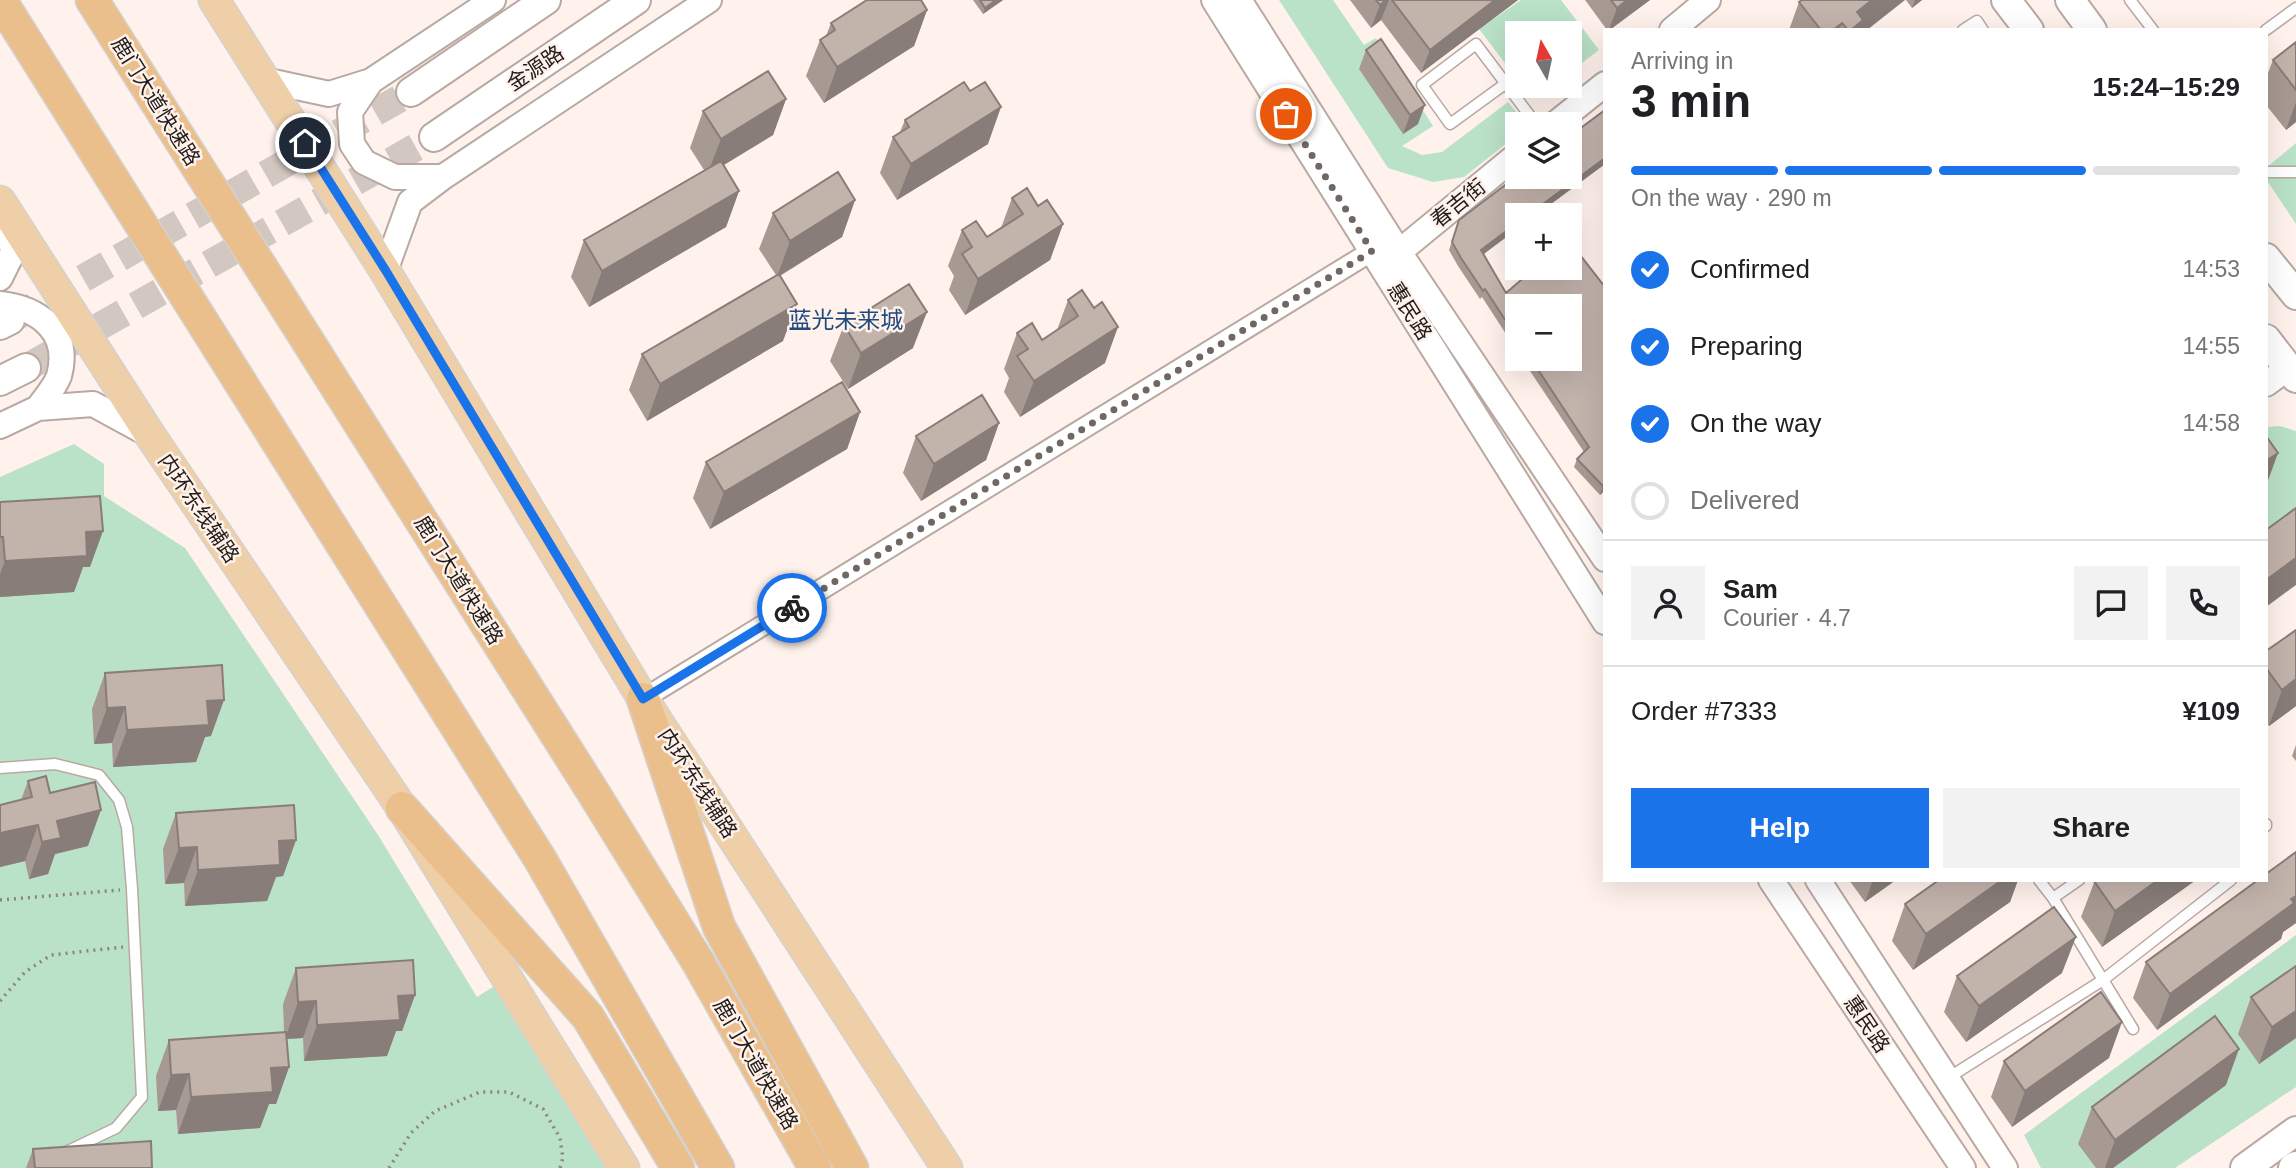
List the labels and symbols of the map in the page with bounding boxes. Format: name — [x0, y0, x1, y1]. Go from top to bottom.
north arrow — [1505, 21, 1582, 98]
street label: 鹿门大道快速路 — [107, 33, 205, 169]
street label: 金源路 — [502, 41, 568, 95]
pin — [1256, 84, 1316, 144]
pin — [275, 113, 335, 173]
street label: 春吉街 — [1426, 174, 1490, 232]
street label: 惠民路 — [1384, 278, 1436, 344]
district label: 蓝光未来城 — [789, 307, 904, 333]
street label: 内环东线辅路 — [154, 449, 244, 567]
street label: 鹿门大道快速路 — [410, 512, 508, 648]
courier — [757, 573, 827, 643]
street label: 内环东线辅路 — [654, 724, 742, 842]
street label: 惠民路 — [1840, 991, 1894, 1057]
street label: 鹿门大道快速路 — [709, 995, 803, 1133]

